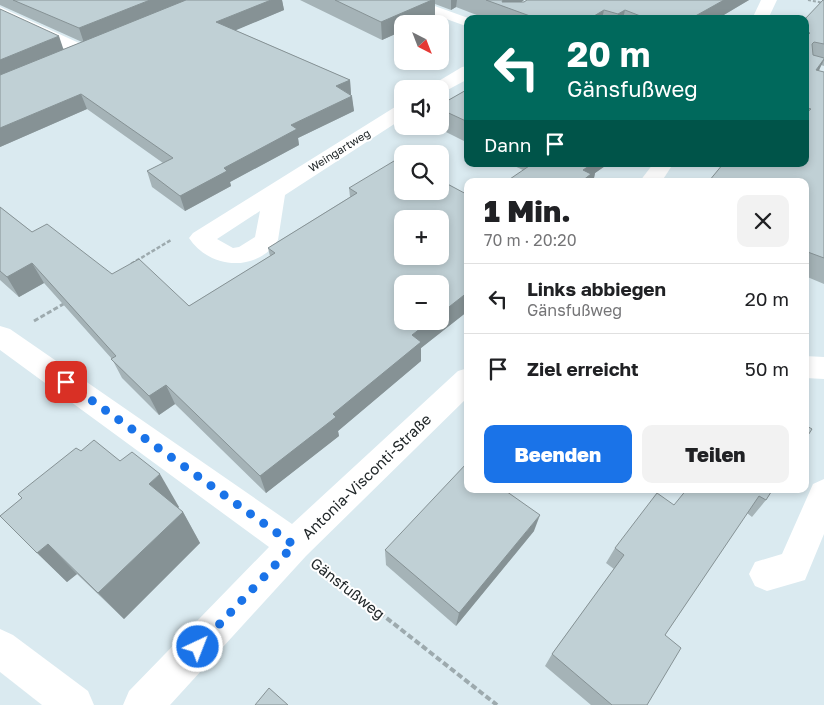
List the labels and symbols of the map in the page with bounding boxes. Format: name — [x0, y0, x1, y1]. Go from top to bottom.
north arrow — [394, 15, 449, 70]
street label: Weingartweg — [306, 126, 372, 174]
pin — [45, 361, 87, 403]
street label: Antonia-Visconti-Straße — [298, 409, 434, 542]
street label: Gänsfußweg — [307, 553, 389, 623]
position arrow — [171, 620, 223, 672]

